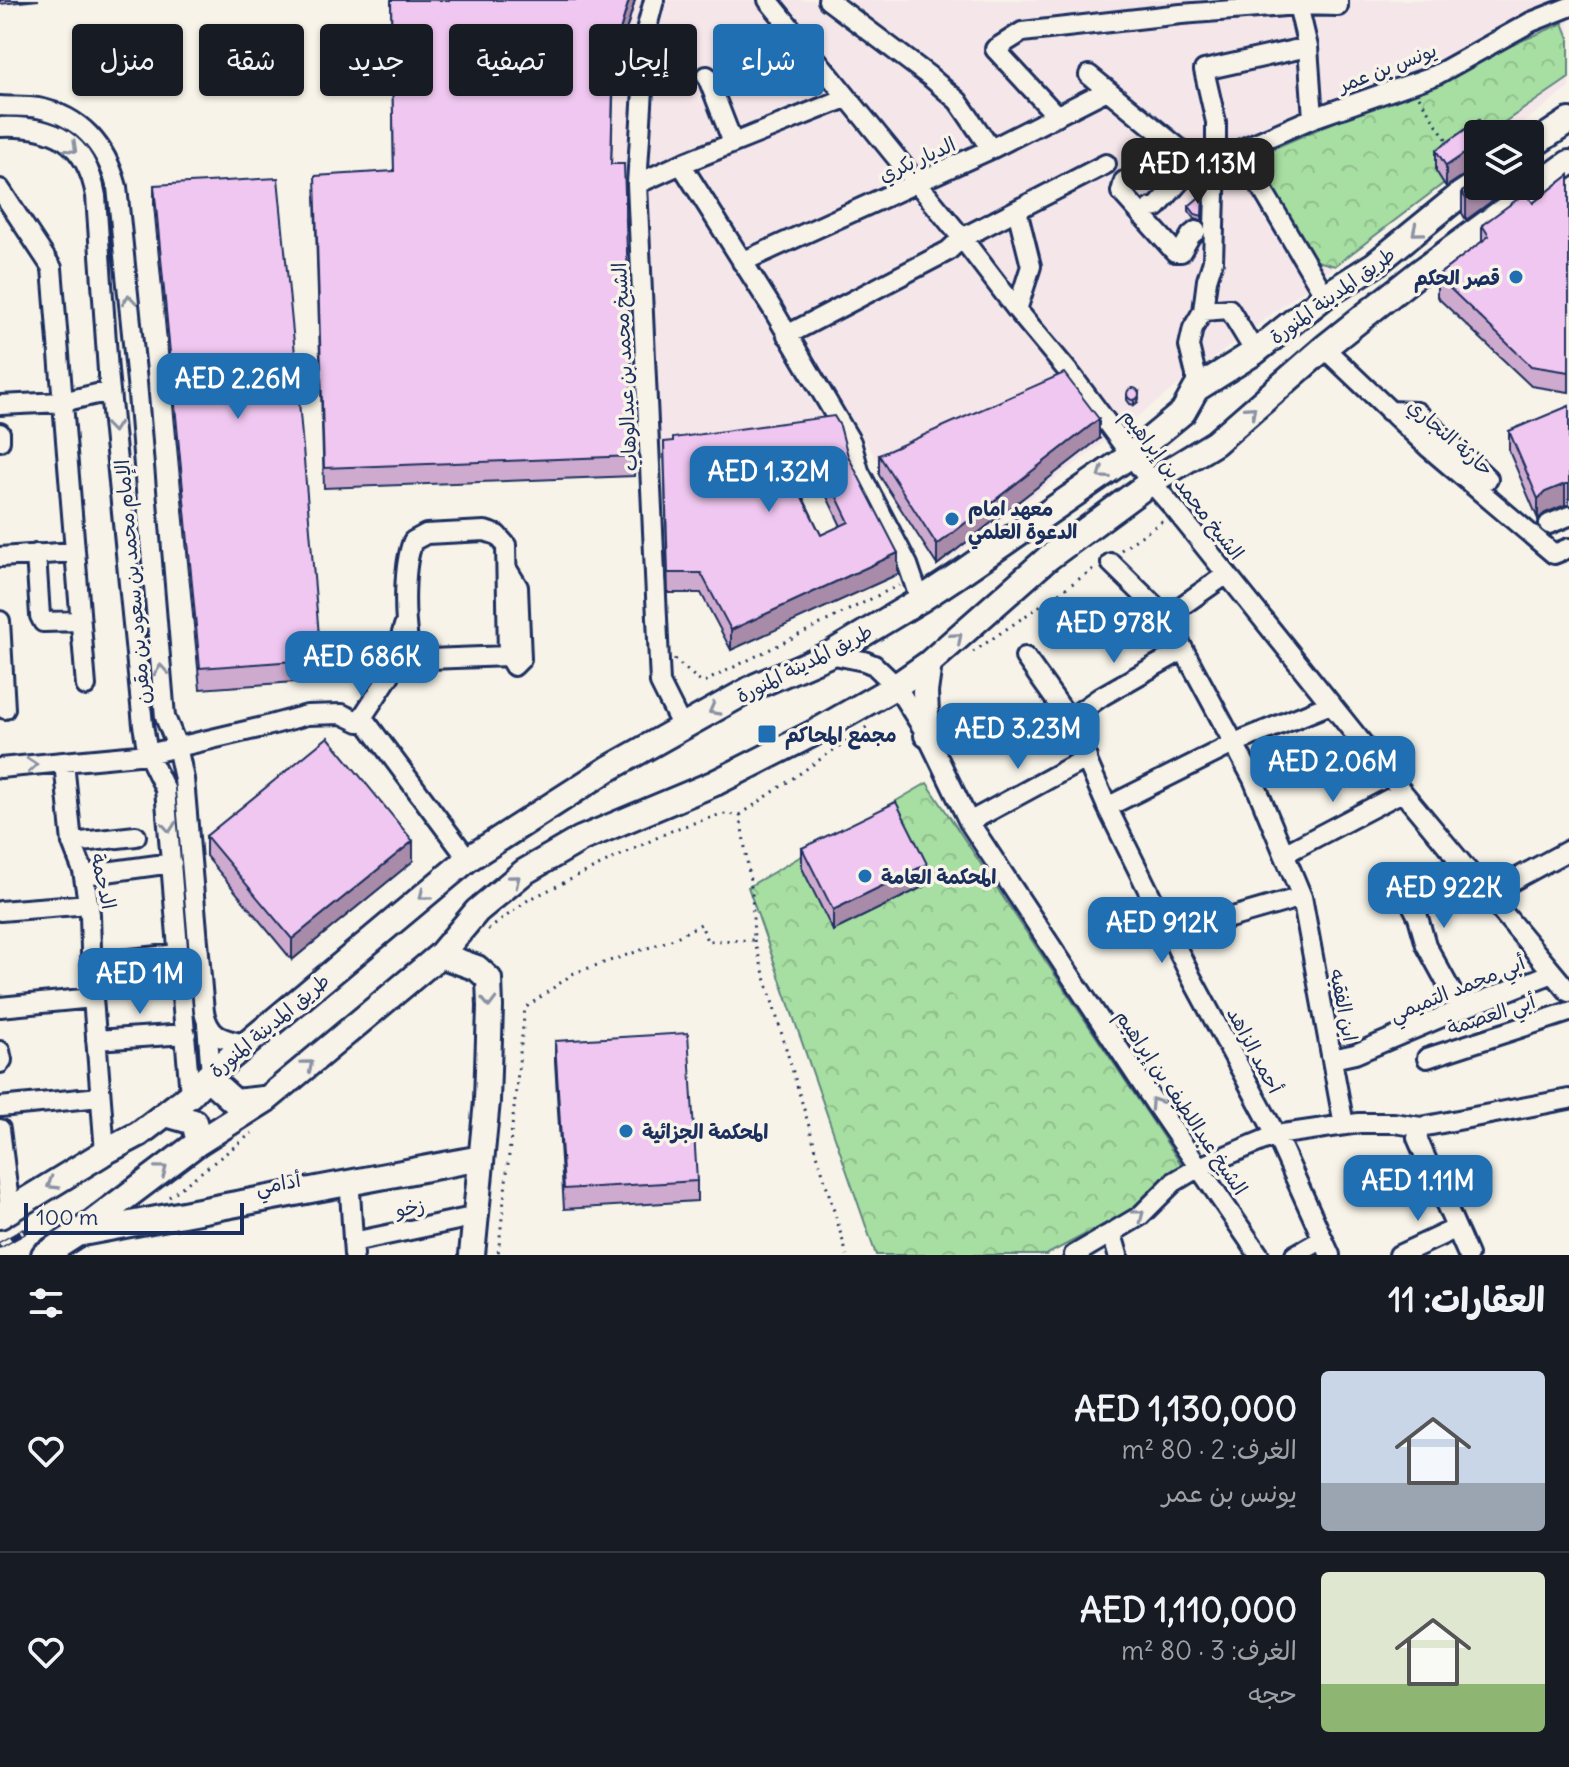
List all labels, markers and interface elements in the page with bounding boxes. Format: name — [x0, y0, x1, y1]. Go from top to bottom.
chip: منزل — [72, 24, 183, 96]
chip: شقة — [199, 24, 304, 96]
chip: جديد — [320, 24, 433, 96]
chip: تصفية — [449, 24, 573, 96]
chip: إيجار — [589, 24, 697, 96]
chip: شراء — [713, 24, 824, 96]
street label: يونس بن عمر — [1332, 37, 1440, 98]
map controls — [1464, 120, 1544, 200]
button: layers — [1464, 120, 1544, 200]
street label: الديار بكري — [875, 131, 961, 190]
one-way arrow — [63, 138, 77, 153]
pin: AED 1.13M — [1106, 138, 1290, 206]
text: AED 1.13M — [1139, 147, 1257, 180]
one-way arrow — [1412, 221, 1426, 236]
street label: طريق المدينة المنورة — [1264, 241, 1401, 351]
street label: الشيخ محمد بن عبدالوهاب — [606, 262, 644, 472]
place label: قصر الحكم — [1414, 265, 1500, 293]
marker: قصر الحكم — [1507, 268, 1525, 286]
one-way arrow — [121, 293, 138, 306]
pin: AED 2.26M — [146, 353, 330, 421]
text: AED 2.26M — [175, 362, 301, 395]
street label: حارثة النجاري — [1401, 393, 1499, 483]
street label: الشيخ محمد بن إبراهيم — [1114, 403, 1250, 566]
one-way arrow — [1242, 406, 1256, 421]
one-way arrow — [105, 421, 122, 434]
pin: AED 1.32M — [677, 446, 861, 514]
text: AED 1.32M — [708, 455, 830, 488]
street label: الإمام محمد بن سعود بن مقرن — [109, 458, 158, 706]
one-way arrow — [1097, 464, 1111, 479]
place label: معهد امام الدعوة العلمي — [968, 496, 1078, 550]
marker: معهد امام الدعوة العلمي — [943, 510, 961, 528]
pin: AED 978K — [1031, 597, 1197, 665]
text: AED 978K — [1056, 606, 1172, 639]
street label: طريق المدينة المنورة — [732, 618, 877, 710]
pin: AED 686K — [279, 631, 445, 699]
one-way arrow — [947, 633, 962, 647]
text: AED 686K — [303, 640, 421, 673]
one-way arrow — [153, 663, 170, 676]
one-way arrow — [707, 700, 722, 715]
pin: AED 3.23M — [926, 703, 1110, 771]
text: AED 3.23M — [955, 712, 1081, 745]
place label: مجمع المحاكم — [785, 722, 897, 750]
marker: مجمع المحاكم — [756, 723, 778, 745]
pin: AED 2.06M — [1241, 736, 1425, 804]
text: AED 2.06M — [1268, 745, 1398, 778]
one-way arrow — [26, 757, 39, 774]
one-way arrow — [160, 821, 177, 834]
street label: الدحمة — [86, 851, 122, 911]
pin: AED 922K — [1361, 862, 1527, 930]
place label: المحكمة العامة — [881, 864, 996, 889]
marker: المحكمة العامة — [856, 867, 874, 885]
text: AED 922K — [1386, 871, 1502, 904]
one-way arrow — [506, 875, 520, 890]
one-way arrow — [419, 885, 434, 900]
pin: AED 912K — [1079, 897, 1245, 965]
text: AED 912K — [1106, 906, 1218, 939]
pin: AED 1M — [75, 948, 205, 1016]
street label: أبي محمد التميمي — [1386, 949, 1531, 1032]
text: AED 1M — [96, 957, 184, 990]
street label: طريق المدينة المنورة — [204, 967, 336, 1084]
street label: ابن الفقيه — [1325, 967, 1363, 1043]
street label: أبي العصمة — [1444, 988, 1540, 1046]
one-way arrow — [481, 996, 498, 1009]
street label: أحمد الزاهد — [1222, 1003, 1288, 1098]
street label: الشيخ عبداللطيف بن إبراهيم — [1108, 1004, 1253, 1201]
one-way arrow — [299, 1060, 314, 1074]
one-way arrow — [1150, 1097, 1165, 1112]
place label: المحكمة الجزائية — [642, 1119, 768, 1144]
marker: المحكمة الجزائية — [617, 1122, 635, 1140]
pin: AED 1.11M — [1326, 1155, 1510, 1223]
text: AED 1.11M — [1361, 1164, 1475, 1197]
one-way arrow — [153, 1166, 167, 1180]
street label: أدامي — [254, 1167, 303, 1205]
one-way arrow — [46, 1175, 61, 1190]
street label: زخو — [391, 1192, 427, 1223]
scale bar — [24, 1199, 244, 1235]
text: 100 m — [36, 1203, 98, 1231]
one-way arrow — [1130, 1210, 1145, 1224]
text: العقارات: 11 — [1388, 1278, 1545, 1321]
icon: filters — [24, 1281, 68, 1325]
text: AED 1,130,000 — [1074, 1387, 1297, 1430]
icon: home — [1385, 1403, 1481, 1499]
icon: heart — [24, 1429, 68, 1473]
text: الغرف: 2 · 80 m² — [1122, 1433, 1297, 1466]
text: يونس بن عمر — [1162, 1476, 1297, 1509]
text: AED 1,110,000 — [1080, 1588, 1297, 1631]
icon: home — [1385, 1604, 1481, 1700]
icon: heart — [24, 1630, 68, 1674]
text: الغرف: 3 · 80 m² — [1121, 1634, 1297, 1667]
text: حجه — [1248, 1677, 1297, 1710]

